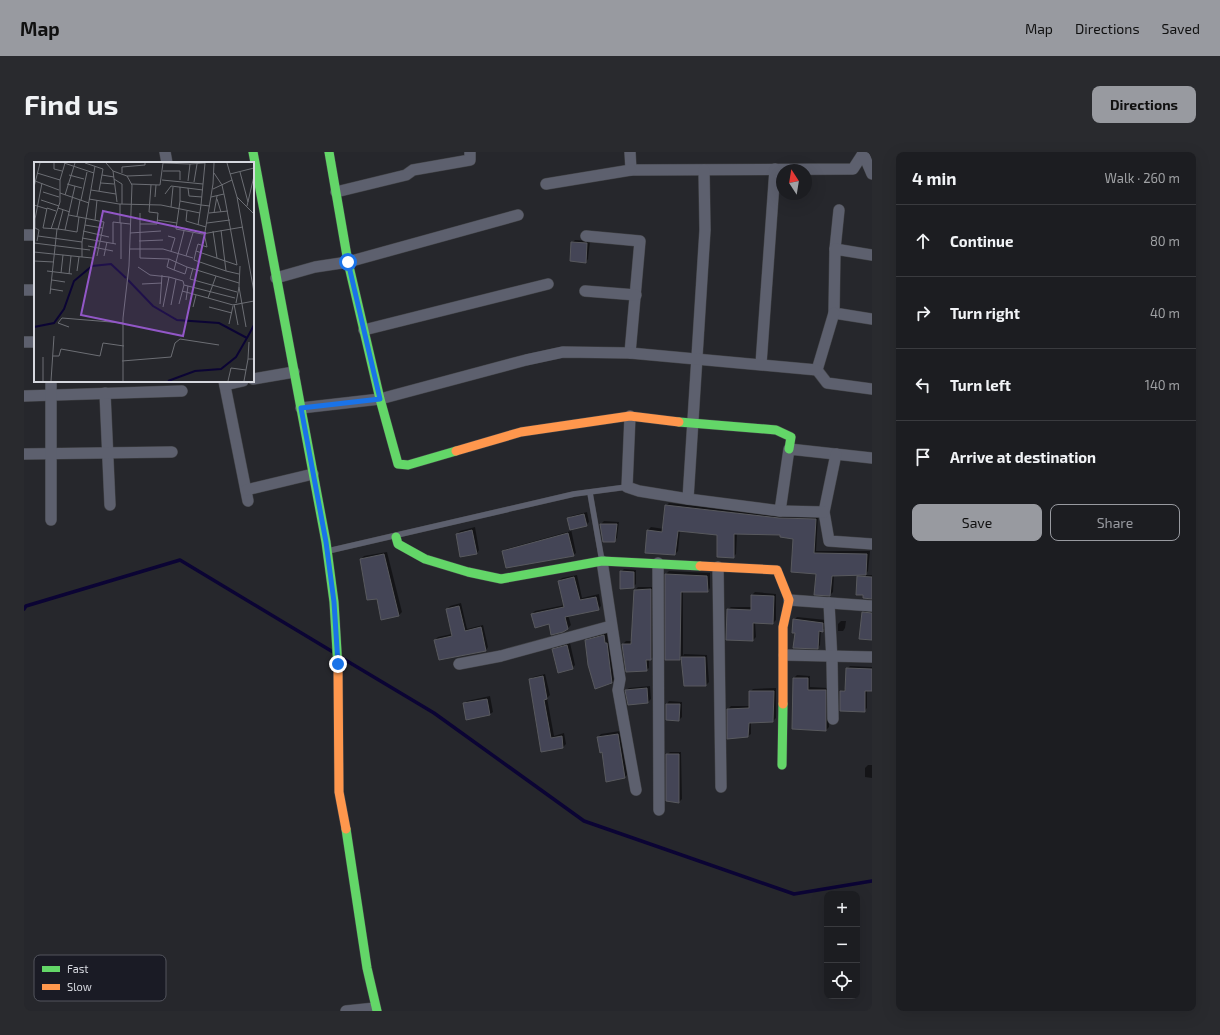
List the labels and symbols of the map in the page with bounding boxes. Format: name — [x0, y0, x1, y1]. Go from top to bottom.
inset map — [34, 162, 254, 382]
north arrow — [776, 164, 812, 200]
route start — [339, 253, 357, 271]
route end — [329, 655, 347, 673]
legend — [34, 955, 166, 1001]
text: Fast — [67, 962, 89, 975]
text: Slow — [67, 980, 92, 993]

